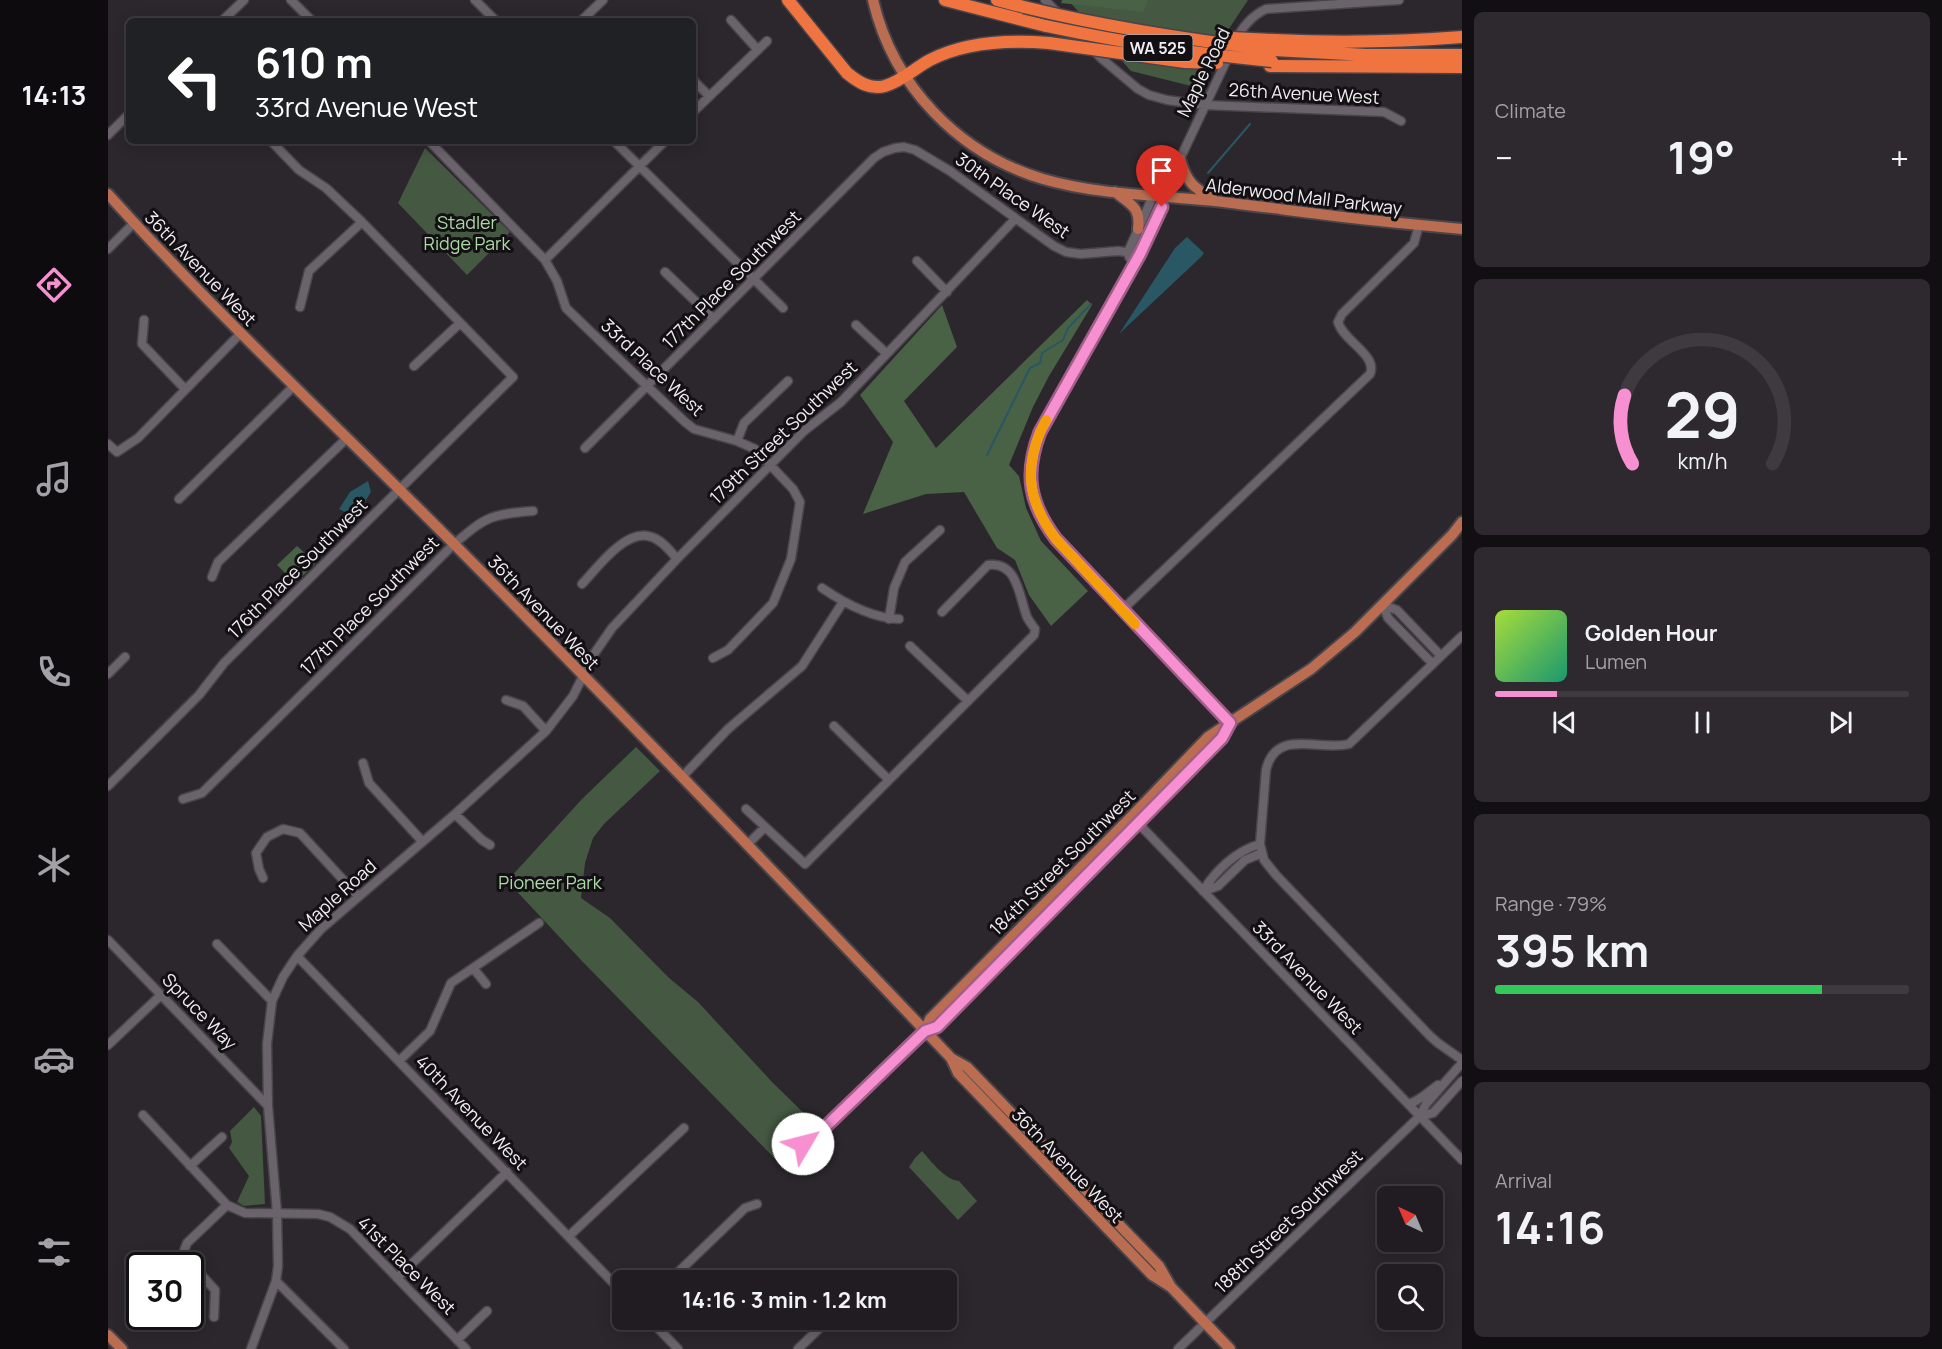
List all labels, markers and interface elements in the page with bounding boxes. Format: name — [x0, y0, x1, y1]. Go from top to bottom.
street label: Maple Road — [1171, 23, 1235, 121]
text: 610 m — [255, 33, 373, 91]
road number: WA 525 — [1124, 35, 1192, 61]
icon: left — [156, 42, 234, 120]
text: 14:13 — [21, 76, 87, 113]
street label: 26th Avenue West — [1228, 77, 1380, 109]
text: 33rd Avenue West — [255, 88, 478, 125]
text: Climate — [1495, 97, 1566, 124]
text: 19° — [1667, 126, 1735, 188]
text: − — [1495, 135, 1513, 180]
text: + — [1890, 135, 1909, 180]
pin — [1136, 145, 1187, 207]
street label: 30th Place West — [951, 147, 1075, 243]
icon: arrive — [1145, 154, 1178, 187]
street label: Alderwood Mall Parkway — [1205, 172, 1404, 220]
street label: 177th Place Southwest — [656, 204, 806, 354]
street label: 36th Avenue West — [140, 205, 262, 331]
park label: Stadler Ridge Park — [424, 210, 511, 255]
icon: directions — [33, 264, 75, 306]
street label: 33rd Place West — [596, 313, 710, 421]
street label: 179th Street Southwest — [704, 355, 862, 509]
text: 29 — [1664, 371, 1740, 457]
text: km/h — [1677, 447, 1727, 476]
icon: music — [33, 458, 75, 500]
street label: 176th Place Southwest — [222, 493, 372, 643]
street label: 177th Place Southwest — [294, 530, 444, 680]
street label: 36th Avenue West — [483, 549, 605, 675]
text: Golden Hour — [1585, 618, 1718, 648]
text: Lumen — [1585, 648, 1647, 675]
icon: phone — [33, 651, 75, 693]
icon: previous — [1548, 706, 1581, 739]
icon: pause — [1686, 706, 1719, 739]
icon: next — [1824, 706, 1857, 739]
street label: 184th Street Southwest — [984, 784, 1140, 940]
icon: climate — [33, 844, 75, 886]
street label: Maple Road — [293, 854, 381, 936]
park label: Pioneer Park — [498, 870, 603, 894]
text: Range · 79% — [1495, 890, 1607, 917]
street label: 33rd Avenue West — [1248, 915, 1368, 1039]
text: 395 km — [1495, 919, 1649, 981]
street label: Spruce Way — [157, 968, 243, 1055]
icon: car — [33, 1038, 75, 1080]
street label: 40th Avenue West — [411, 1049, 533, 1175]
street label: 36th Avenue West — [1007, 1102, 1129, 1228]
position arrow — [771, 1112, 835, 1176]
street label: 188th Street Southwest — [1209, 1144, 1367, 1298]
text: Arrival — [1495, 1167, 1552, 1194]
north arrow — [1377, 1186, 1443, 1252]
map controls — [1377, 1186, 1443, 1330]
text: 14:16 — [1495, 1196, 1605, 1258]
street label: 41st Place West — [353, 1211, 461, 1319]
icon: filters — [33, 1231, 75, 1273]
speed limit sign: 30 — [126, 1252, 204, 1330]
button: search — [1377, 1264, 1443, 1330]
text: 14:16 · 3 min · 1.2 km — [682, 1285, 887, 1315]

